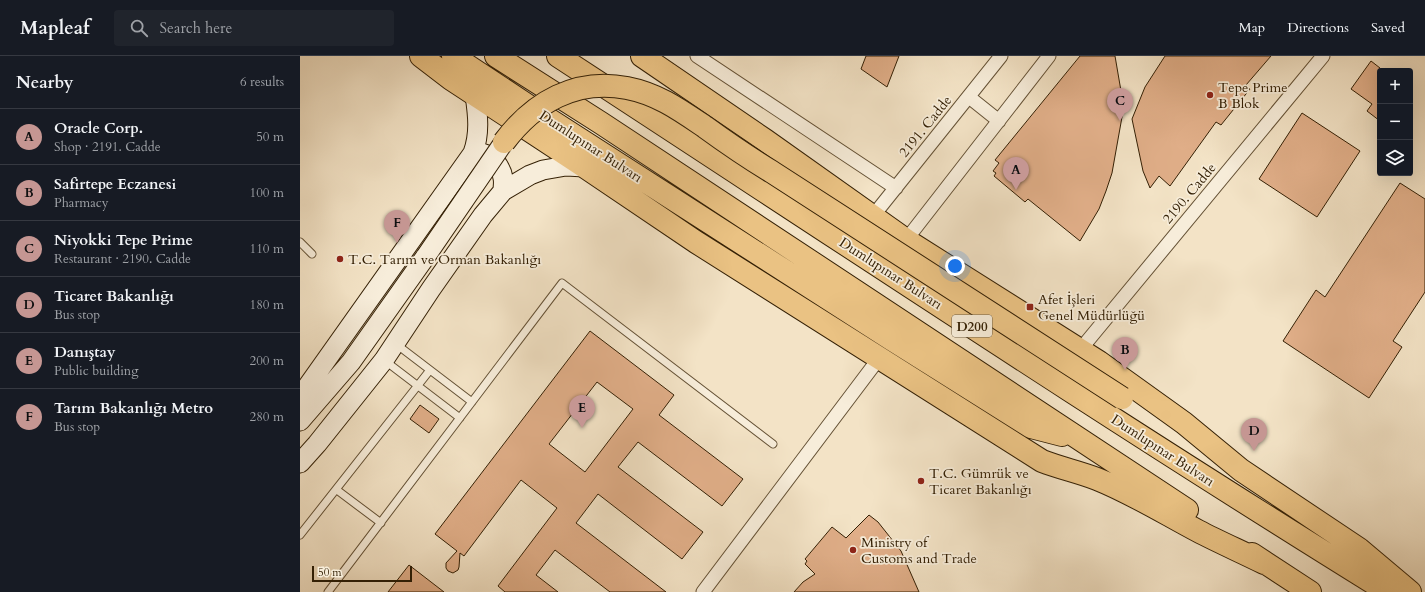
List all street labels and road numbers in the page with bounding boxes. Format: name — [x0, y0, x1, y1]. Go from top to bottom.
street label: 2191. Cadde — [895, 92, 956, 161]
street label: Dumlupınar Bulvarı — [536, 106, 646, 187]
street label: 2190. Cadde — [1158, 159, 1220, 228]
street label: Dumlupınar Bulvarı — [836, 233, 946, 314]
road number: D200 — [952, 315, 992, 337]
street label: Dumlupınar Bulvarı — [1108, 410, 1218, 491]

